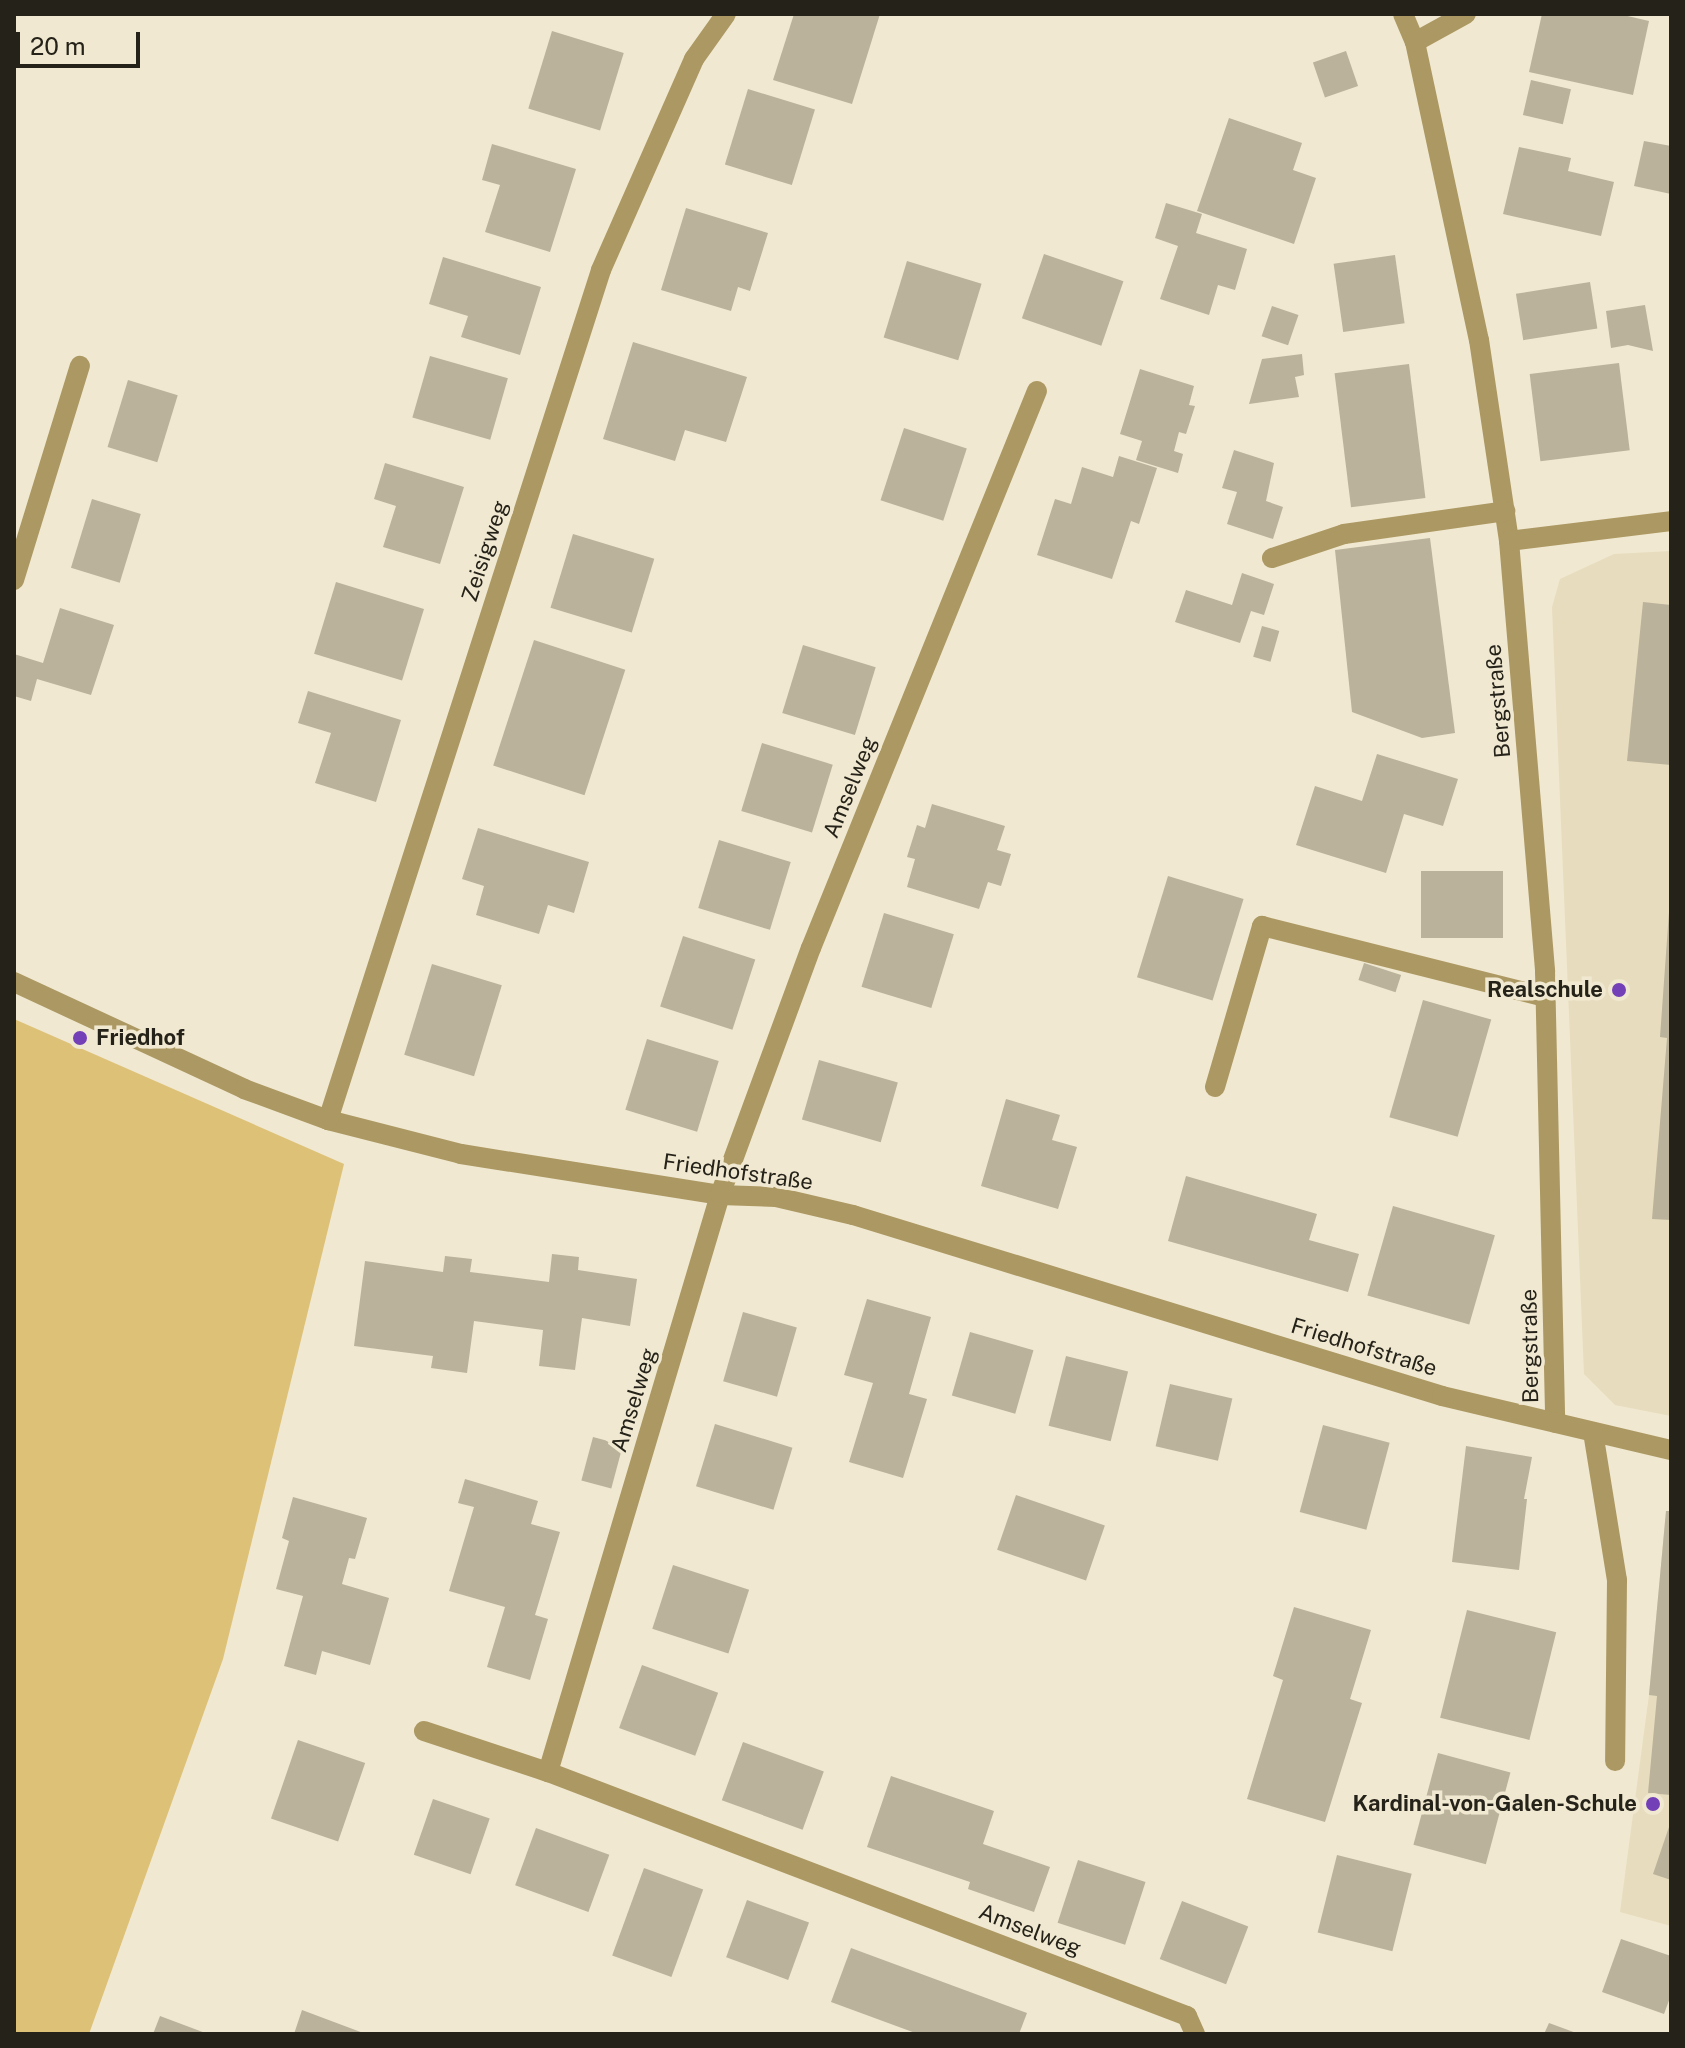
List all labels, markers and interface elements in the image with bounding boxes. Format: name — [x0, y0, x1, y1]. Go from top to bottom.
scale bar — [20, 16, 144, 66]
text: 20 m — [30, 32, 86, 60]
street label: Zeisigweg — [456, 497, 514, 605]
street label: Bergstraße — [1480, 643, 1516, 759]
street label: Amselweg — [818, 732, 882, 842]
place label: Realschule — [1487, 977, 1603, 1003]
marker: Realschule — [1610, 981, 1628, 999]
place label: Friedhof — [96, 1025, 185, 1051]
marker: Friedhof — [71, 1029, 89, 1047]
street label: Friedhofstraße — [661, 1148, 815, 1196]
street label: Bergstraße — [1516, 1289, 1544, 1403]
street label: Friedhofstraße — [1288, 1312, 1440, 1382]
street label: Amselweg — [606, 1345, 662, 1455]
place label: Kardinal-von-Galen-Schule — [1352, 1791, 1637, 1817]
marker: Kardinal-von-Galen-Schule — [1644, 1795, 1662, 1813]
street label: Amselweg — [975, 1898, 1085, 1962]

